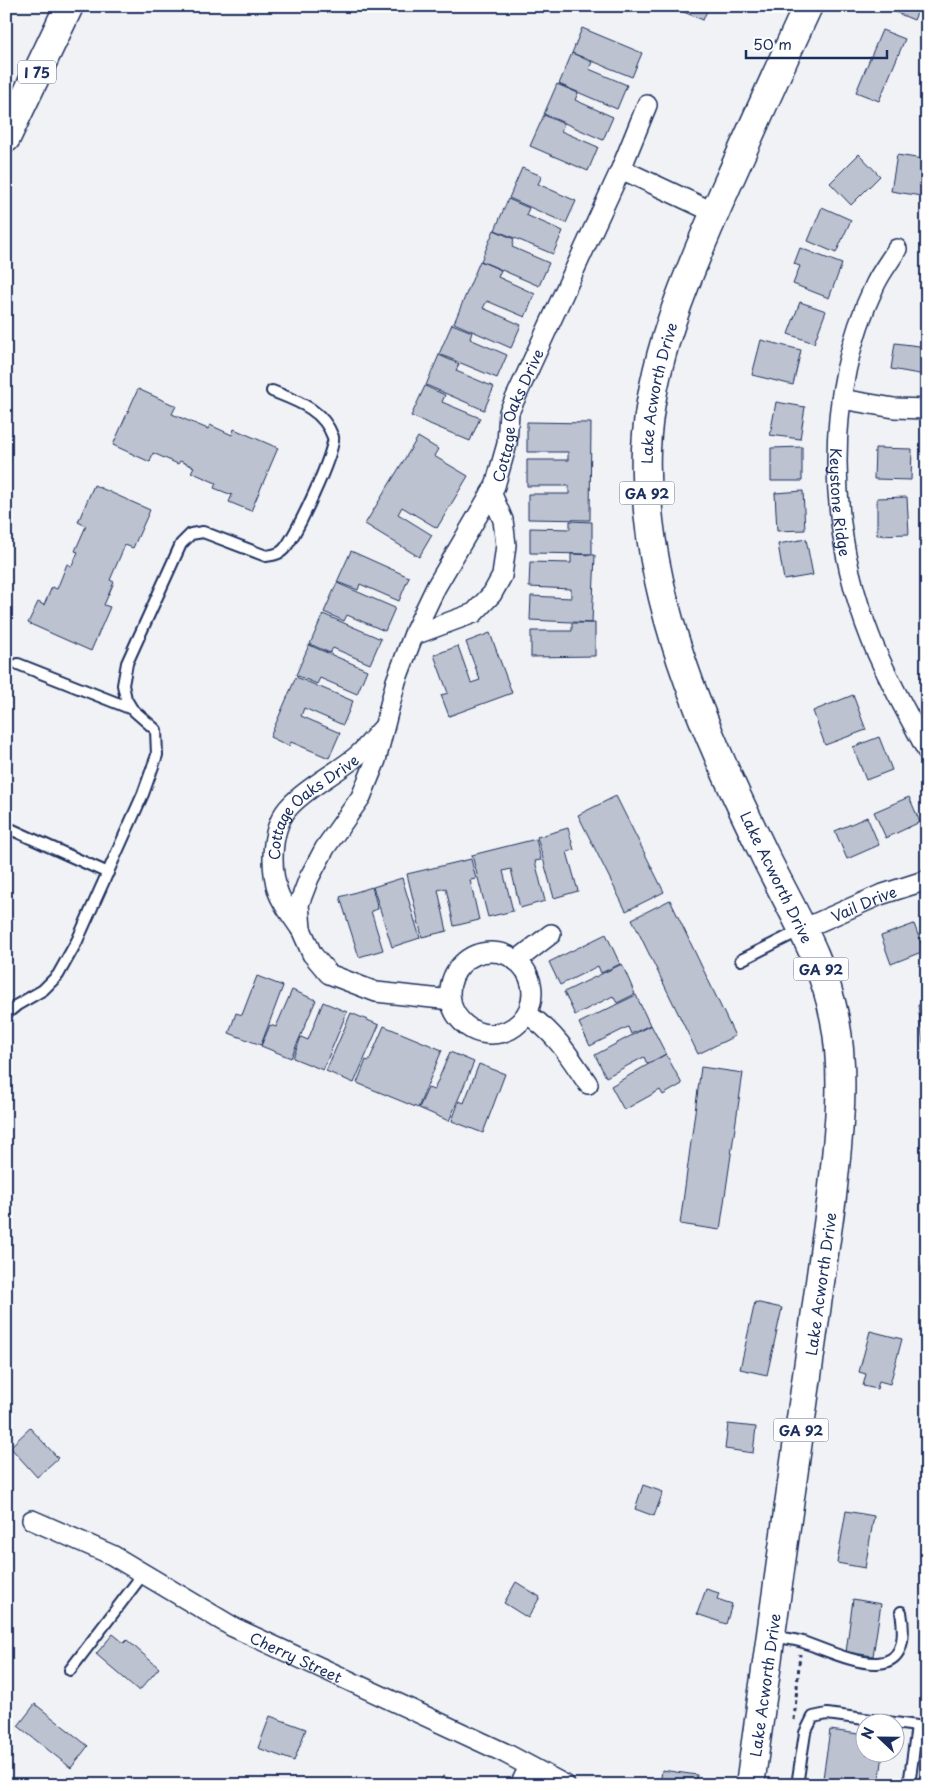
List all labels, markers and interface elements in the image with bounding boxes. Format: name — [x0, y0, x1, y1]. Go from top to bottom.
scale bar — [746, 28, 887, 60]
text: 50 m — [753, 32, 792, 55]
road number: I 75 — [18, 61, 56, 84]
street label: Lake Acworth Drive — [634, 319, 682, 464]
street label: Cottage Oaks Drive — [485, 344, 548, 485]
street label: Keystone Ridge — [825, 448, 858, 558]
road number: GA 92 — [620, 482, 674, 504]
street label: Cottage Oaks Drive — [261, 748, 363, 860]
street label: Lake Acworth Drive — [735, 807, 819, 947]
street label: Vail Drive — [827, 879, 899, 927]
road number: GA 92 — [794, 958, 848, 981]
street label: Lake Acworth Drive — [798, 1211, 841, 1357]
road number: GA 92 — [774, 1418, 828, 1442]
street label: Lake Acworth Drive — [743, 1612, 785, 1758]
street label: Cherry Street — [246, 1625, 346, 1688]
north arrow — [856, 1714, 906, 1764]
text: N — [856, 1724, 879, 1742]

